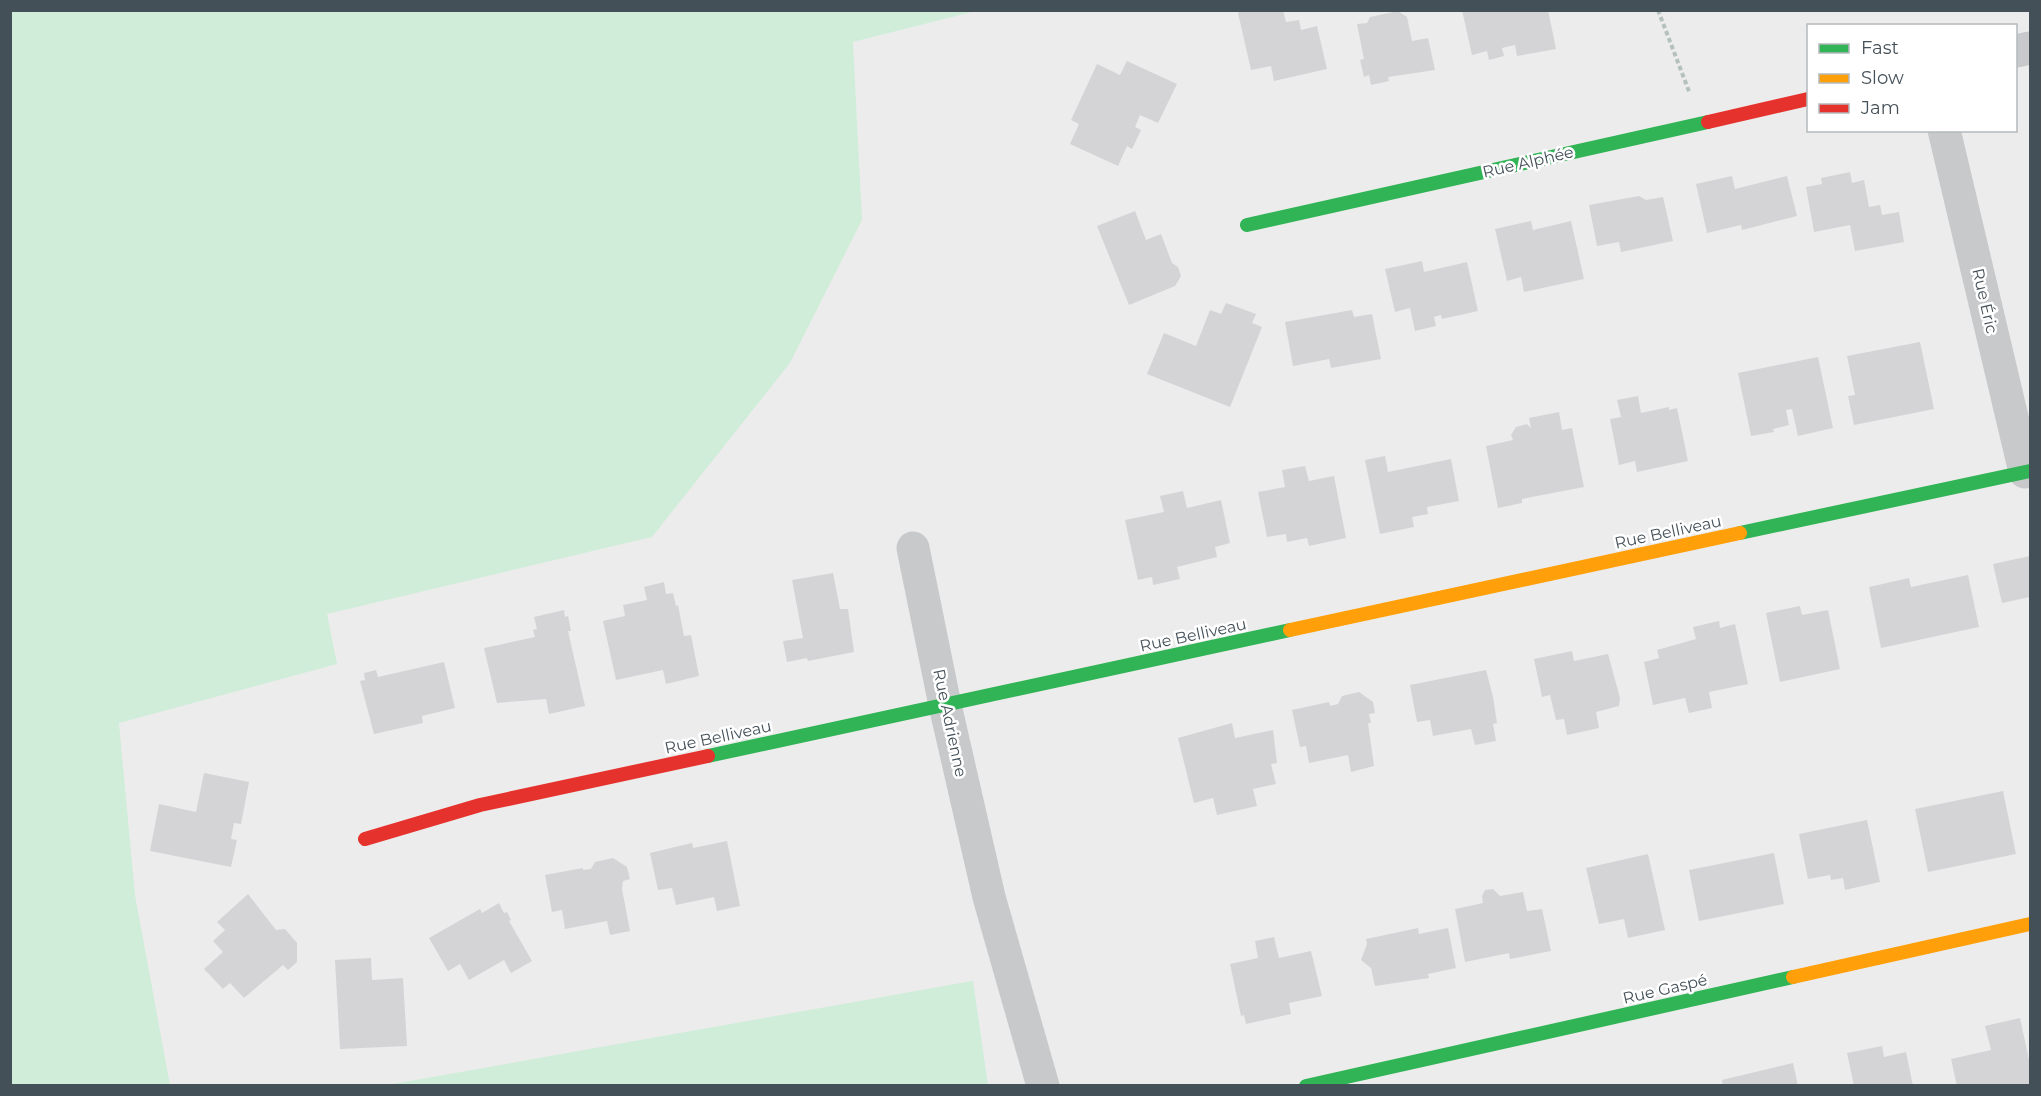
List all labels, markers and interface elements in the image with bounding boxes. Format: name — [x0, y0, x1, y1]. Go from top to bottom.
legend — [1807, 24, 2017, 132]
text: Fast — [1861, 37, 1899, 59]
text: Slow — [1861, 67, 1904, 89]
text: Jam — [1860, 97, 1900, 119]
street label: Rue Alphée — [1481, 142, 1575, 182]
street label: Rue Éric — [1968, 266, 2002, 336]
street label: Rue Belliveau — [1613, 511, 1723, 553]
street label: Rue Belliveau — [1138, 614, 1248, 656]
street label: Rue Adrienne — [929, 667, 971, 779]
street label: Rue Belliveau — [663, 716, 773, 758]
street label: Rue Gaspé — [1621, 970, 1709, 1008]

